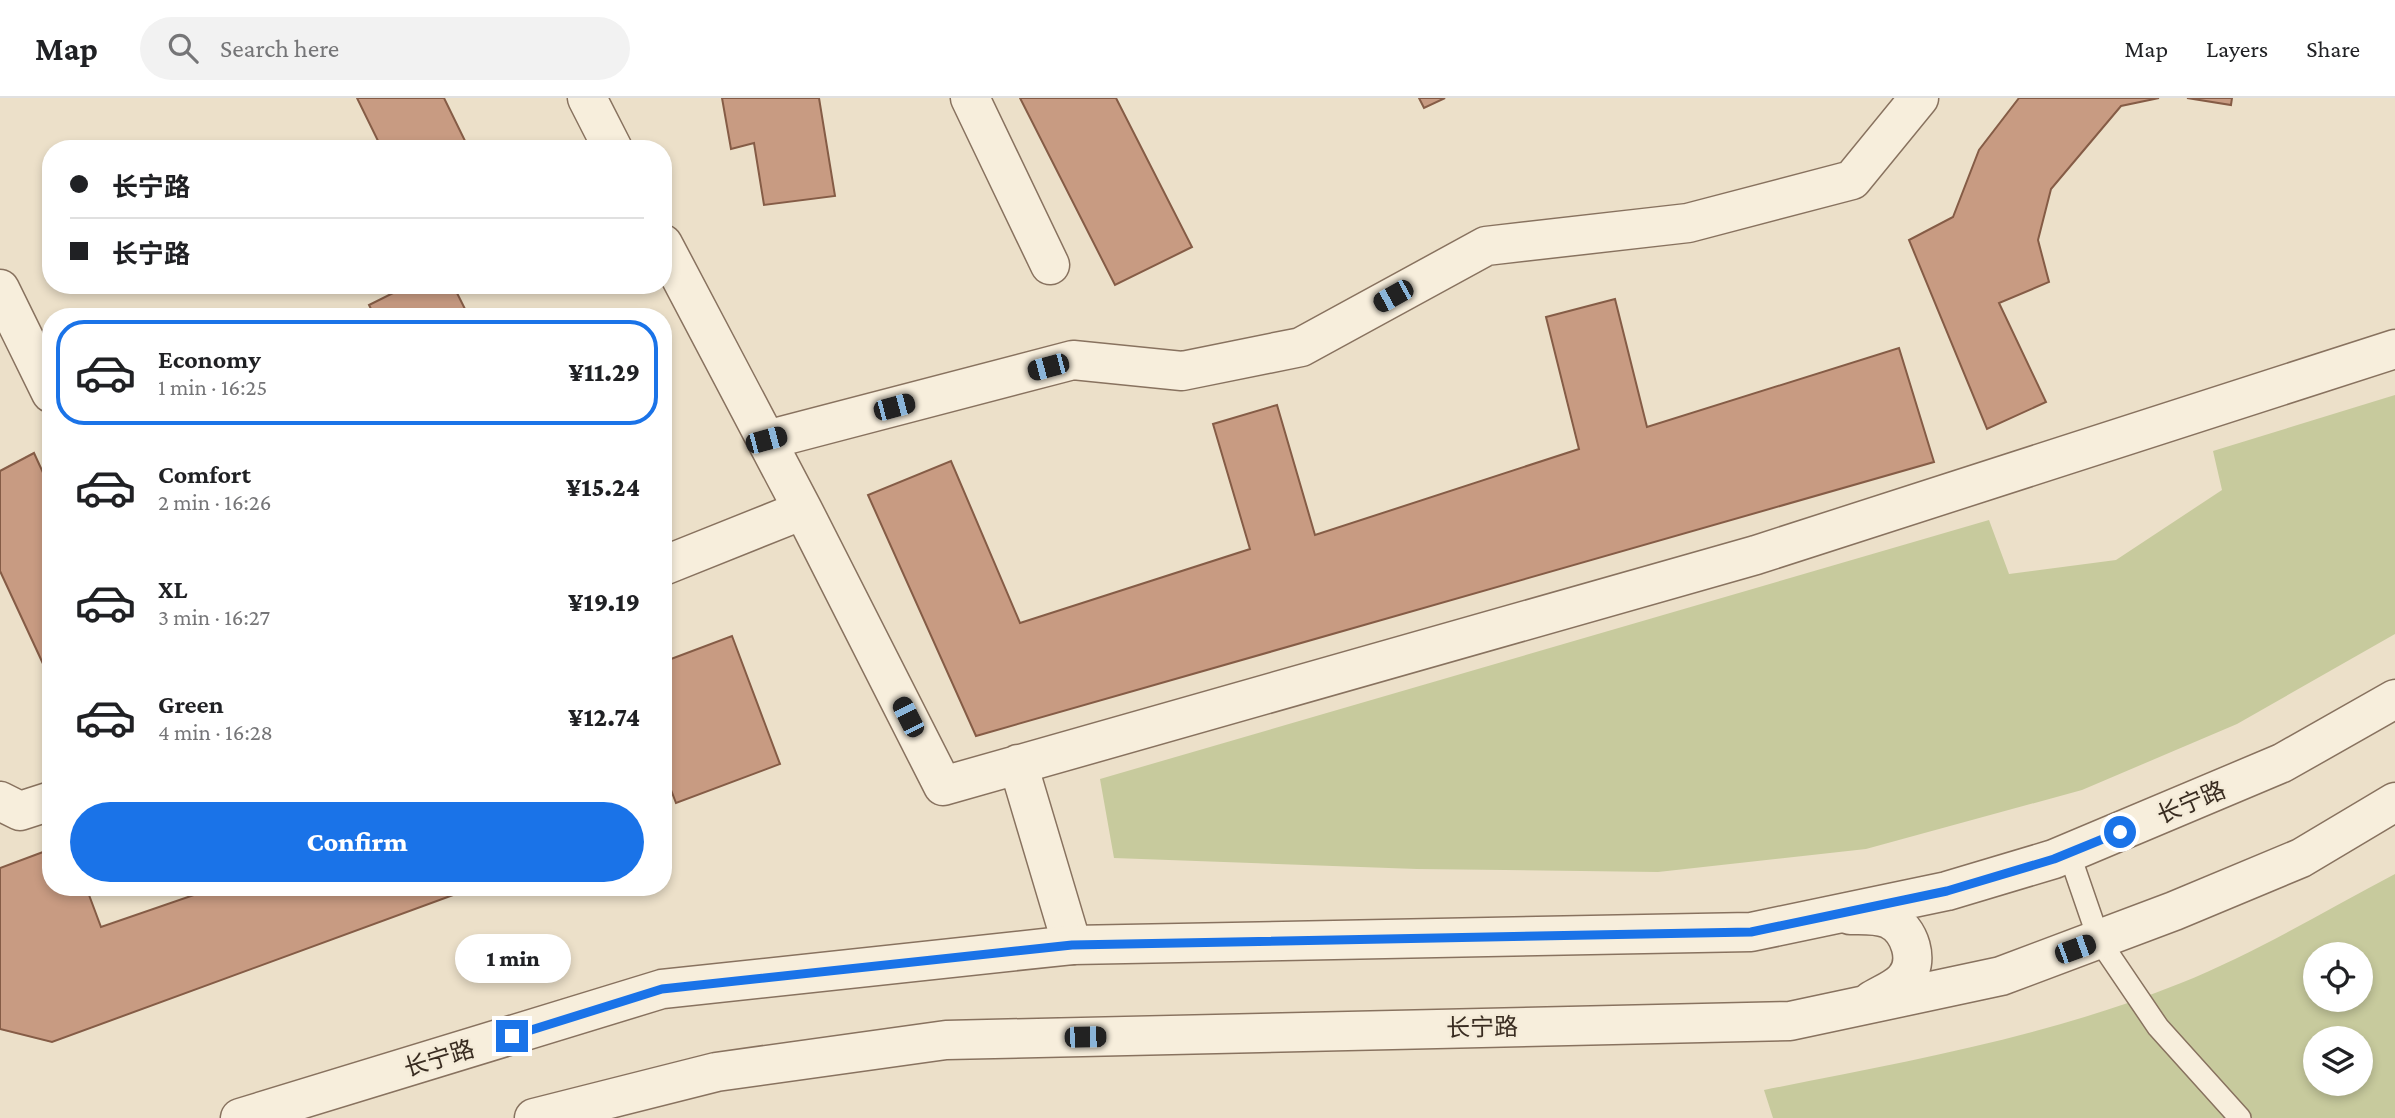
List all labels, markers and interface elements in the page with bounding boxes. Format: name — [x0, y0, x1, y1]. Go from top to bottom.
search box — [140, 17, 630, 80]
icon: search — [164, 29, 202, 67]
text: Map — [35, 30, 98, 67]
text: Search here — [220, 34, 339, 63]
text: Map — [2124, 35, 2168, 62]
text: Layers — [2206, 35, 2268, 62]
text: Share — [2306, 35, 2360, 62]
text: 长宁路 — [112, 173, 190, 202]
text: 长宁路 — [112, 240, 190, 269]
car — [1370, 277, 1417, 315]
icon: car — [74, 341, 137, 404]
text: Economy — [158, 345, 261, 374]
car — [1025, 351, 1072, 383]
text: ¥11.29 — [569, 358, 640, 387]
text: 1 min · 16:25 — [158, 374, 267, 400]
car — [871, 391, 918, 423]
car — [743, 424, 790, 456]
icon: car — [74, 456, 137, 519]
text: Comfort — [158, 460, 251, 489]
text: ¥15.24 — [566, 473, 640, 502]
text: 2 min · 16:26 — [158, 489, 272, 515]
icon: car — [74, 571, 137, 634]
text: XL — [158, 575, 187, 604]
text: ¥19.19 — [568, 588, 640, 617]
text: 3 min · 16:27 — [158, 604, 270, 630]
icon: car — [74, 686, 137, 749]
text: Green — [158, 690, 224, 719]
car — [890, 694, 927, 740]
text: ¥12.74 — [568, 703, 640, 732]
text: 4 min · 16:28 — [158, 719, 273, 745]
street label: 长宁路 — [2153, 776, 2229, 828]
button: Confirm — [70, 802, 644, 882]
route start — [2104, 816, 2136, 848]
car — [2052, 932, 2099, 966]
callout: 1 min — [454, 934, 570, 984]
map controls — [2303, 942, 2373, 1096]
button: locate — [2303, 942, 2373, 1012]
text: 1 min — [486, 945, 540, 971]
street label: 长宁路 — [1446, 1013, 1518, 1041]
route end — [496, 1020, 528, 1052]
car — [1064, 1026, 1107, 1048]
button: layers — [2303, 1026, 2373, 1096]
street label: 长宁路 — [401, 1035, 477, 1081]

